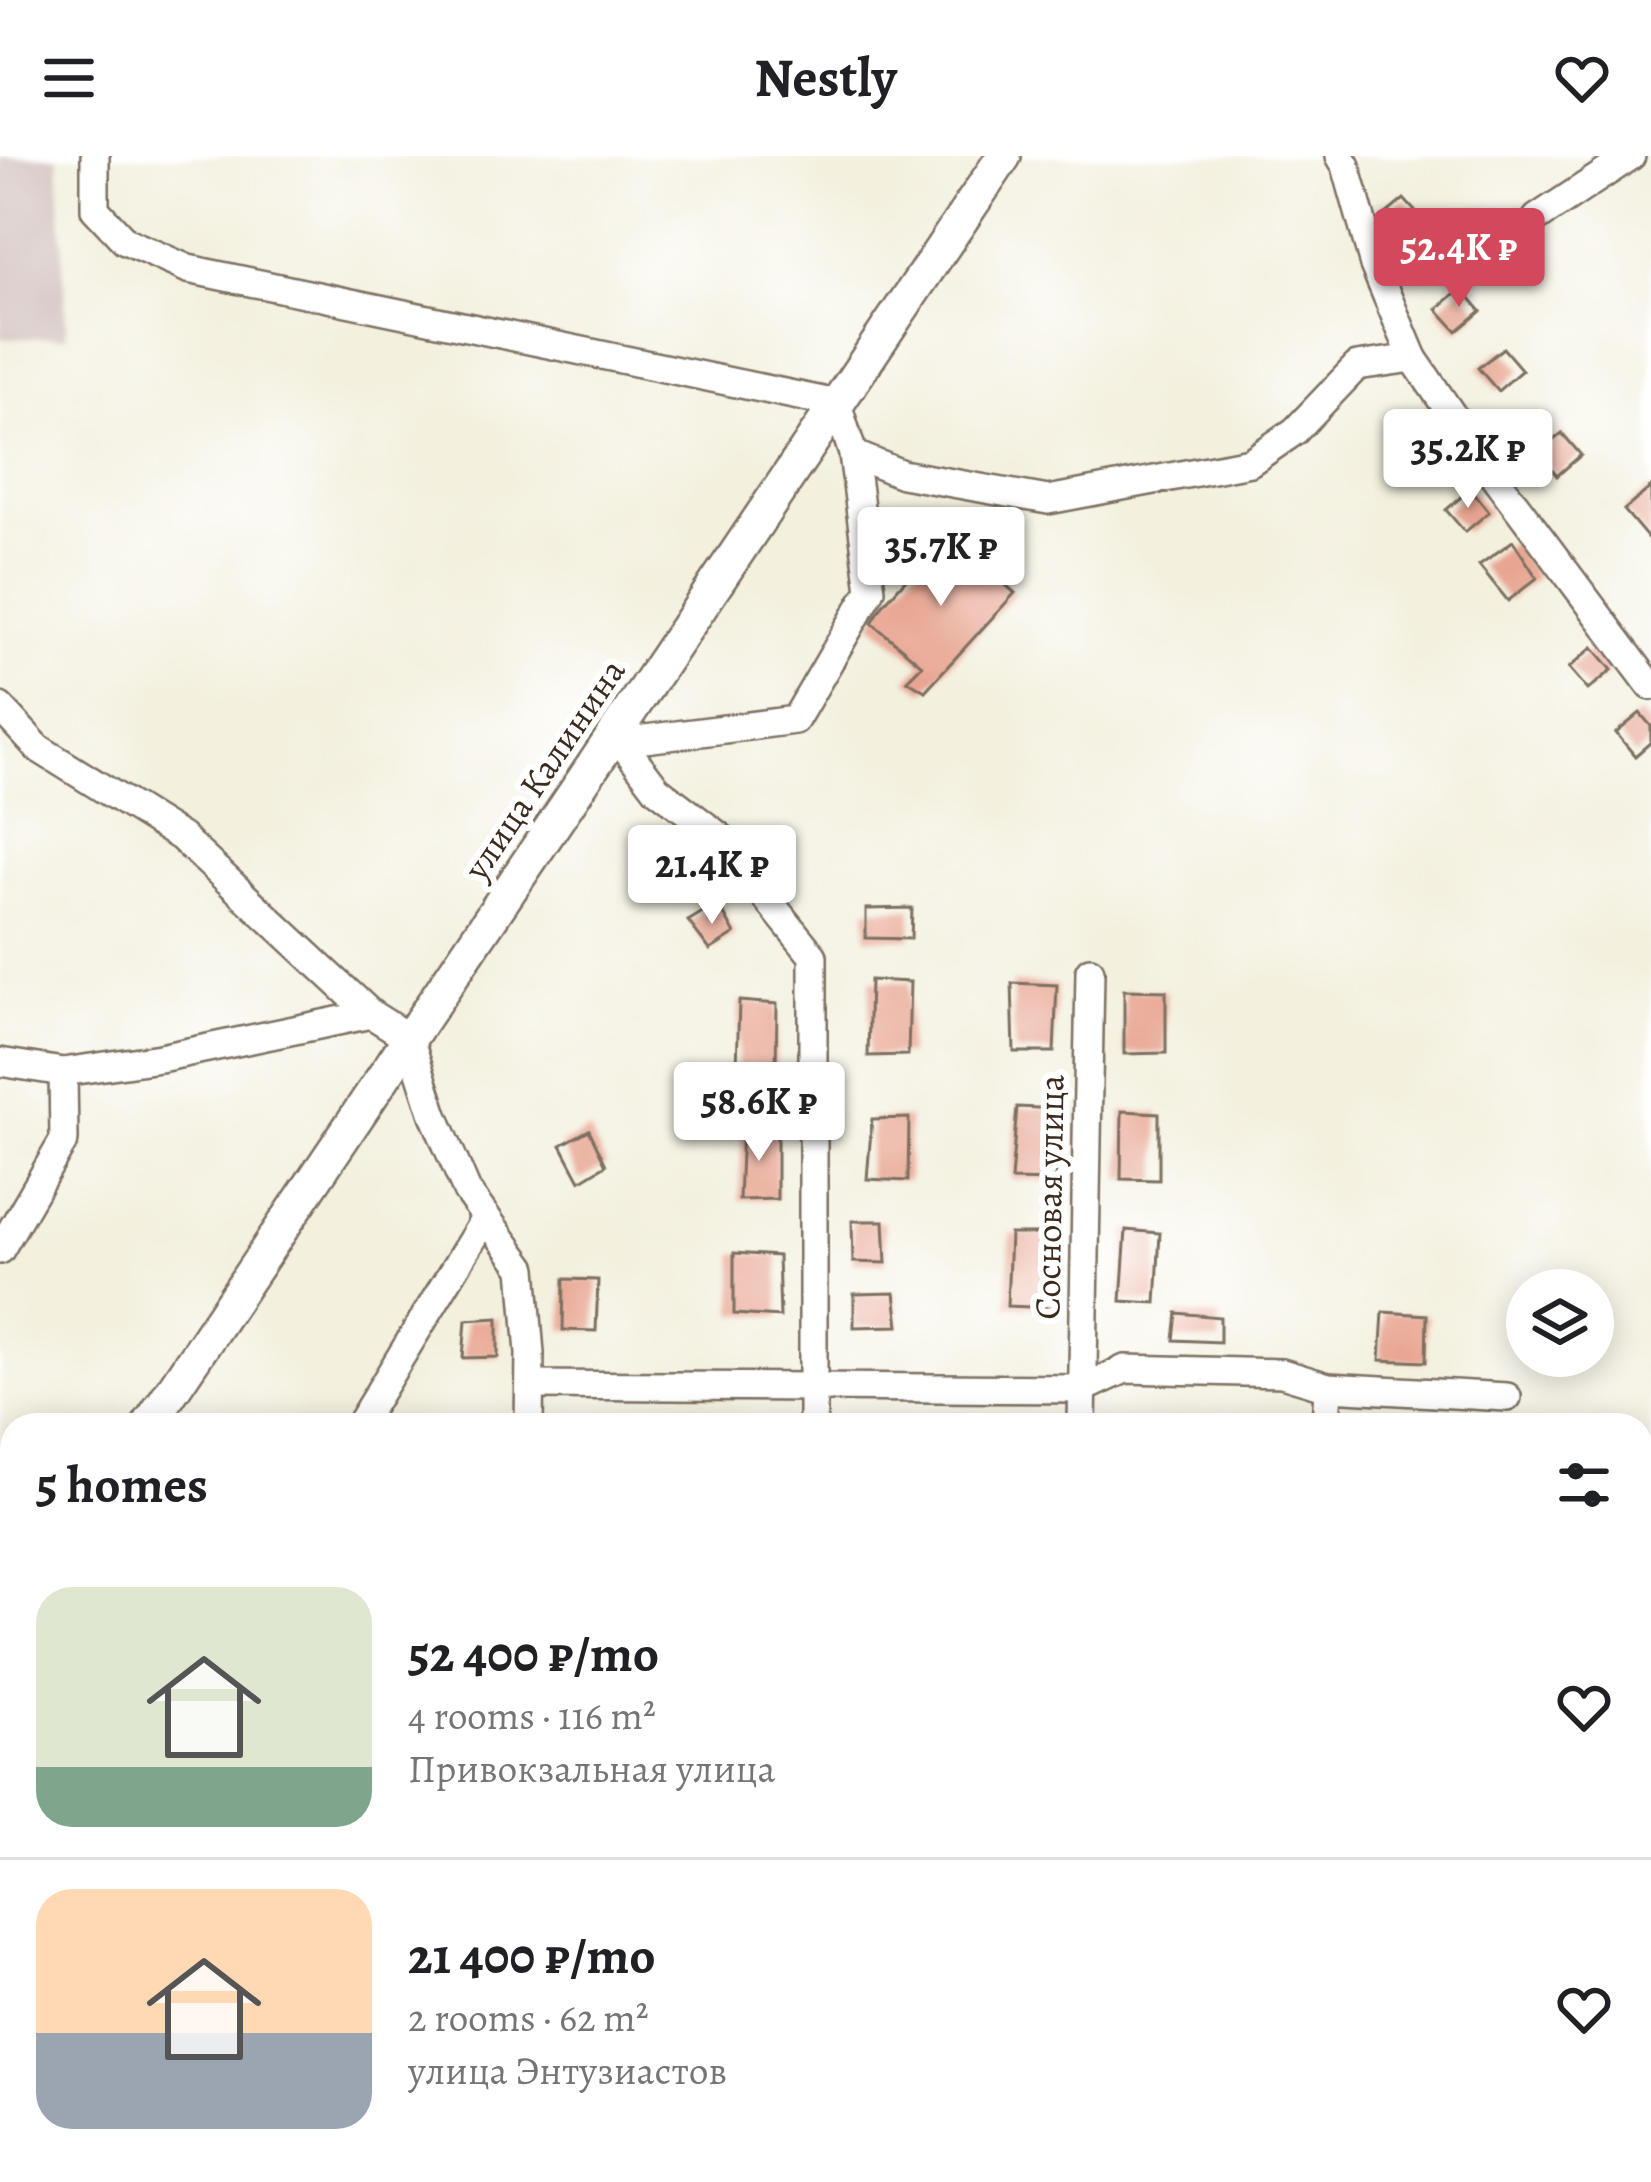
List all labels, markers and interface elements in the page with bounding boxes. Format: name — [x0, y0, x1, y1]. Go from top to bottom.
text: Nestly — [754, 41, 897, 115]
icon: menu — [36, 45, 102, 111]
icon: heart — [1549, 45, 1615, 111]
pin: 52.4K ₽ — [1348, 208, 1570, 310]
text: 52.4K ₽ — [1401, 220, 1517, 273]
pin: 35.2K ₽ — [1357, 409, 1579, 511]
text: 35.2K ₽ — [1410, 421, 1526, 474]
pin: 35.7K ₽ — [830, 507, 1052, 609]
text: 35.7K ₽ — [884, 519, 998, 572]
street label: улица Калинина — [451, 649, 636, 890]
pin: 21.4K ₽ — [601, 825, 823, 927]
text: 21.4K ₽ — [655, 837, 769, 890]
pin: 58.6K ₽ — [648, 1062, 870, 1164]
text: 58.6K ₽ — [701, 1074, 817, 1127]
street label: Сосновая улица — [1022, 1074, 1076, 1320]
map controls — [1506, 1269, 1614, 1377]
button: layers — [1506, 1269, 1614, 1377]
text: 5 homes — [36, 1450, 208, 1520]
icon: filters — [1551, 1452, 1617, 1518]
text: 52 400 ₽/mo — [408, 1619, 659, 1689]
icon: home — [132, 1635, 276, 1779]
icon: heart — [1551, 1674, 1617, 1740]
text: 4 rooms · 116 m² — [408, 1689, 656, 1742]
text: Привокзальная улица — [408, 1742, 776, 1795]
text: 21 400 ₽/mo — [408, 1921, 656, 1991]
icon: home — [132, 1937, 276, 2081]
icon: heart — [1551, 1976, 1617, 2042]
text: 2 rooms · 62 m² — [408, 1991, 648, 2044]
text: улица Энтузиастов — [408, 2044, 727, 2097]

